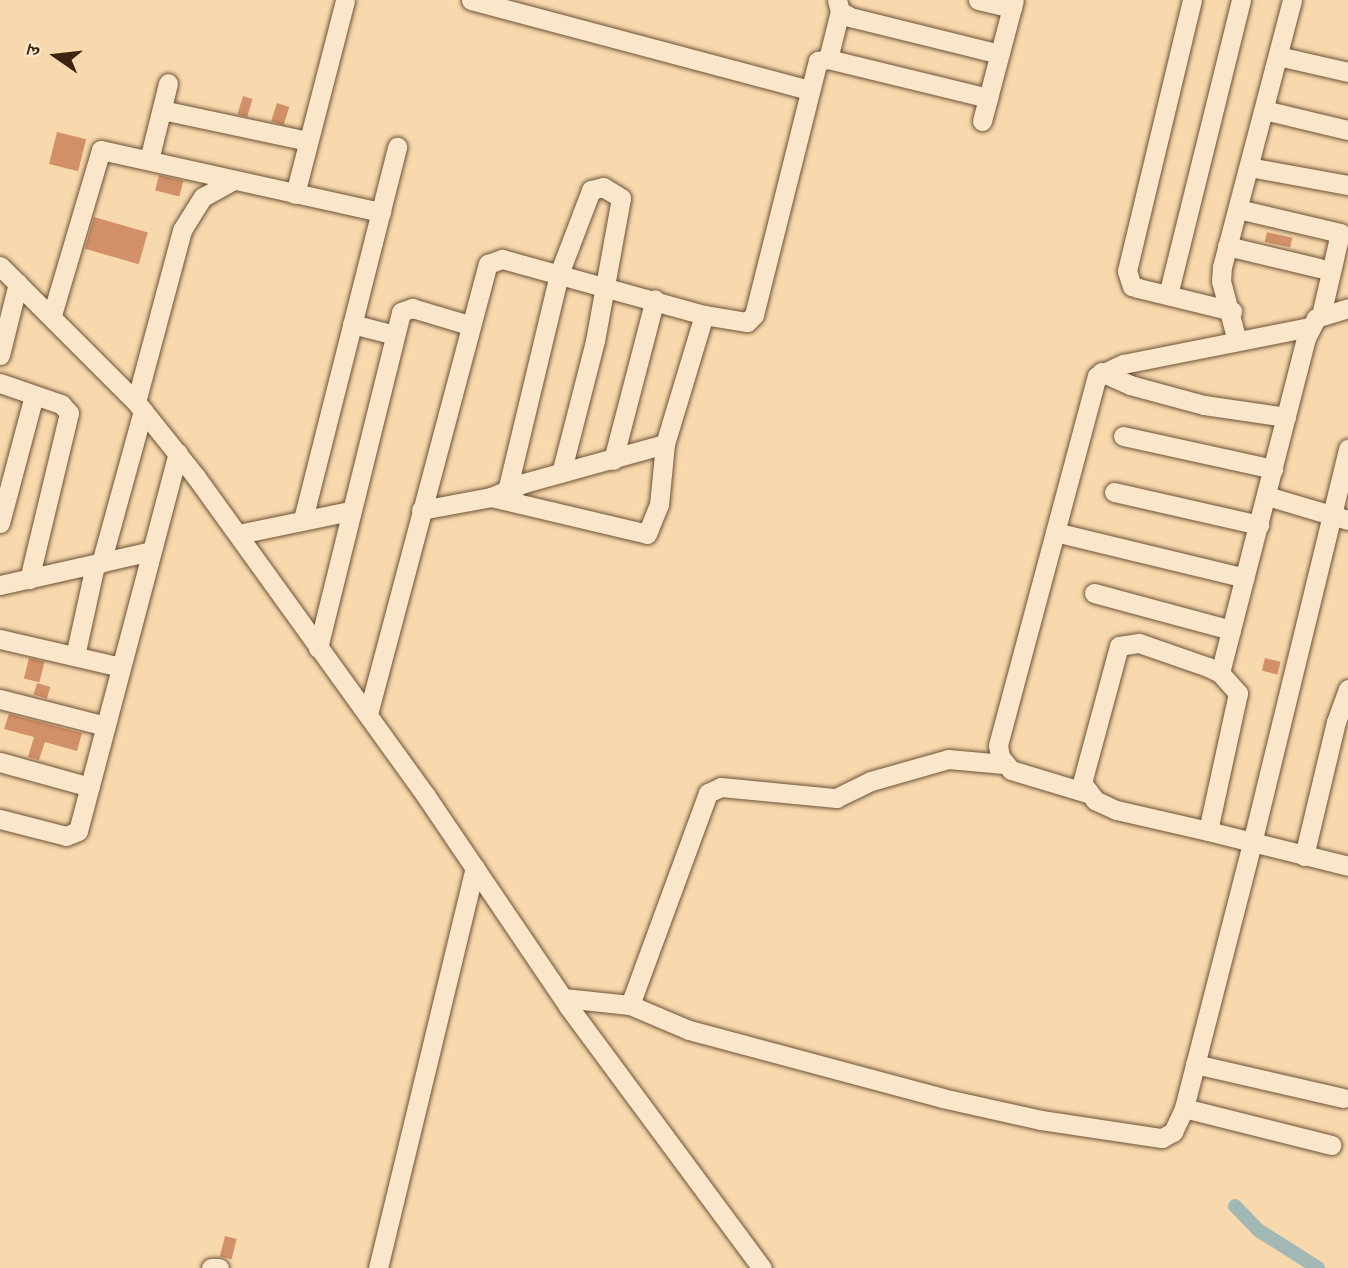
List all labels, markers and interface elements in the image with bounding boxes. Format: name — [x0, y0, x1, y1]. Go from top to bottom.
north arrow — [21, 21, 91, 91]
text: उ — [25, 44, 46, 58]

